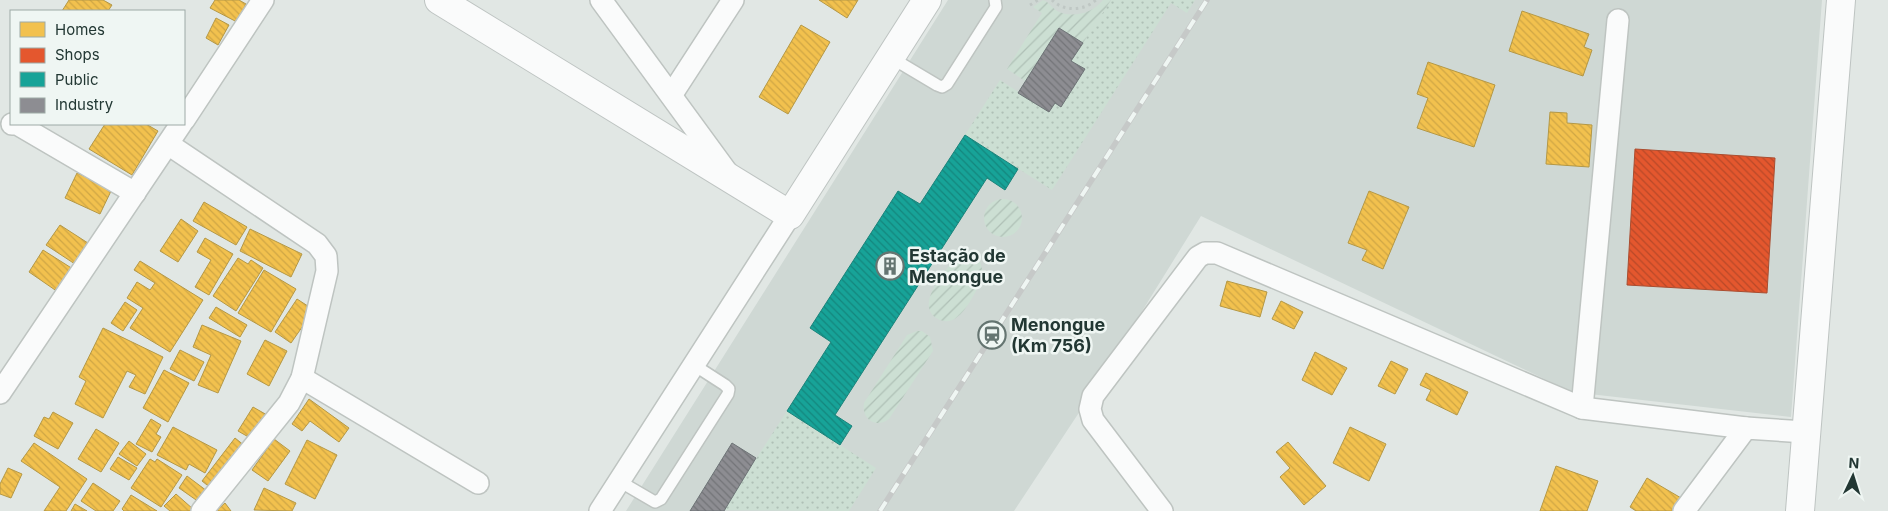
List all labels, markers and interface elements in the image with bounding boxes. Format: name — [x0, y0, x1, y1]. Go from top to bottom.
legend — [10, 10, 185, 125]
text: Homes — [55, 20, 105, 39]
text: Shops — [55, 45, 100, 64]
text: Public — [55, 70, 98, 89]
text: Industry — [55, 95, 114, 114]
place label: Estação de Menongue — [909, 245, 1006, 287]
building icon: Estação de Menongue — [875, 251, 905, 281]
place label: Menongue (Km 756) — [1011, 314, 1106, 356]
station icon: Menongue (Km 756) — [977, 320, 1007, 350]
north arrow — [1828, 451, 1878, 501]
text: N — [1848, 454, 1860, 471]

